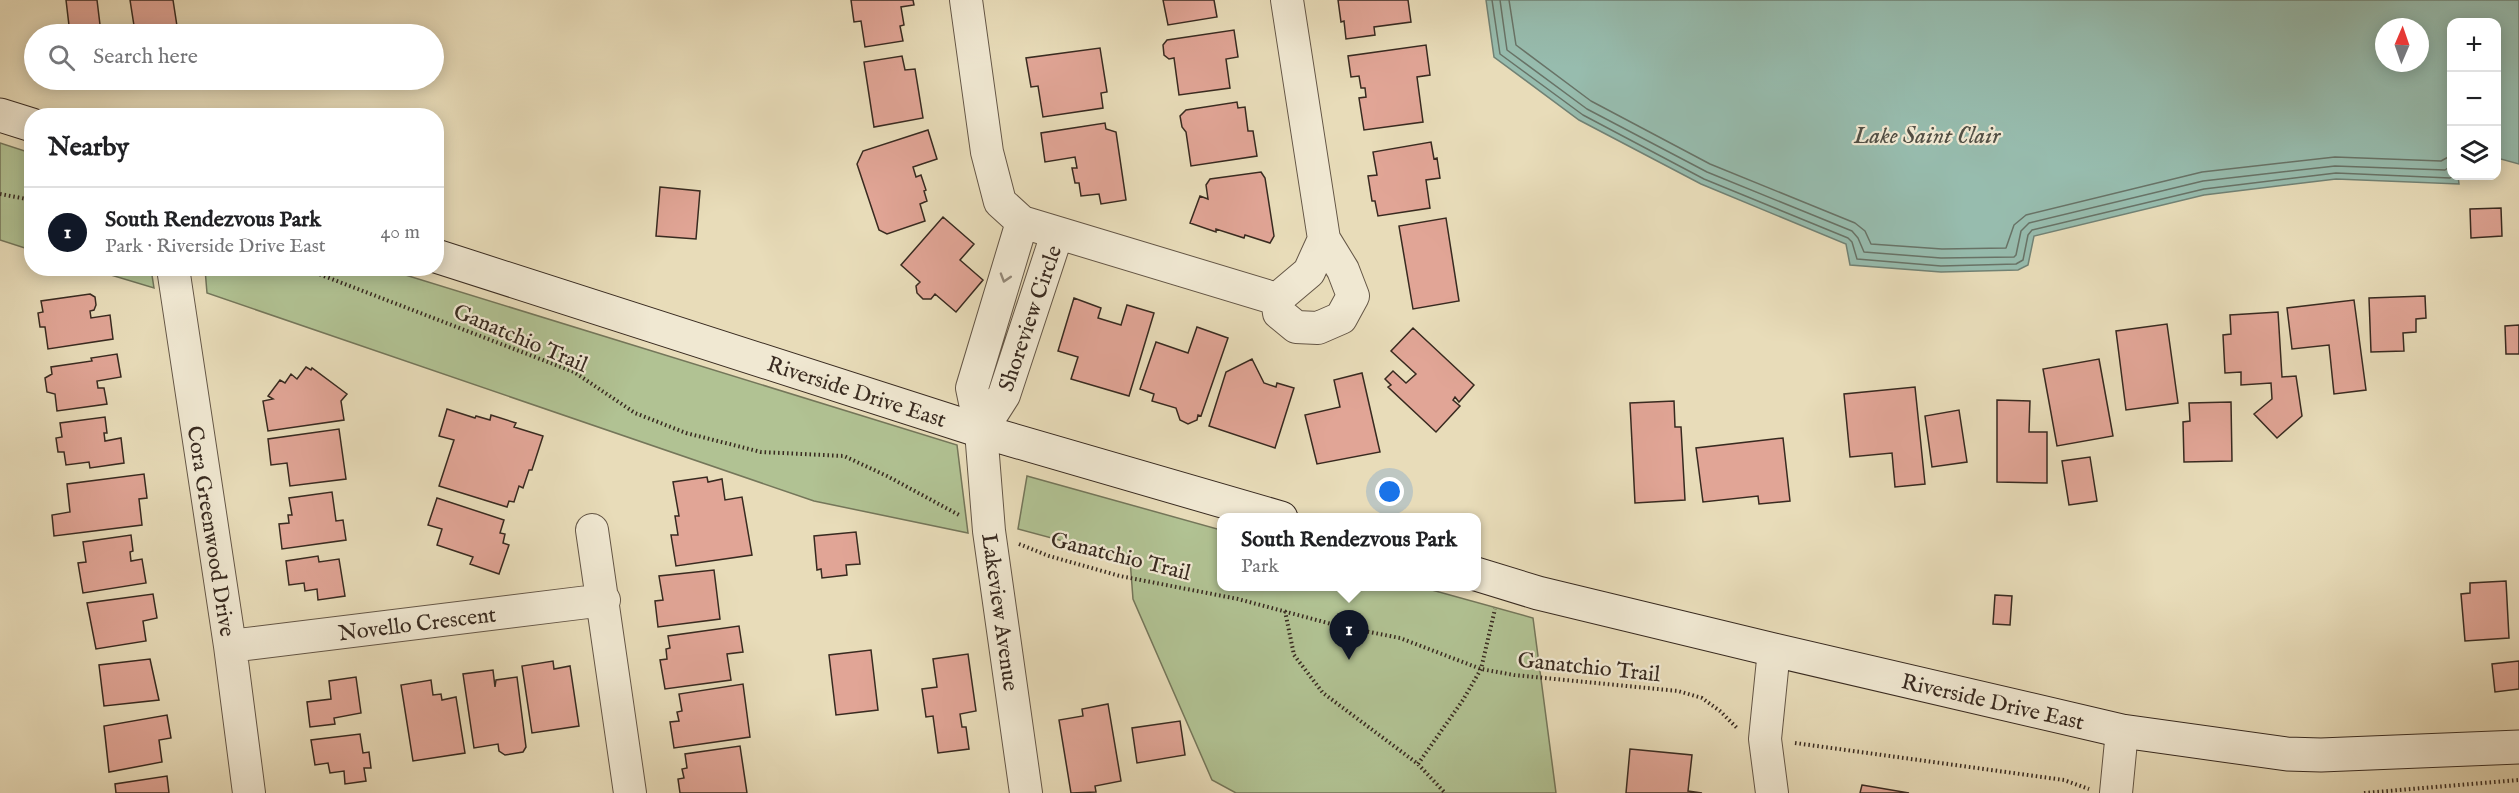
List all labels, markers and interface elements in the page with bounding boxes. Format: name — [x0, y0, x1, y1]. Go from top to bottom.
north arrow — [2375, 18, 2429, 72]
map controls — [2447, 18, 2501, 180]
button: + — [2447, 18, 2501, 72]
search box — [24, 24, 444, 90]
icon: search — [45, 41, 78, 74]
text: Search here — [93, 43, 198, 71]
button: − — [2447, 72, 2501, 126]
water label: Lake Saint Clair — [1853, 121, 2002, 152]
button: layers — [2447, 126, 2501, 180]
text: Nearby — [48, 131, 129, 164]
text: South Rendezvous Park — [105, 206, 321, 234]
text: 1 — [64, 220, 71, 245]
text: 40 m — [381, 220, 420, 245]
text: Park · Riverside Drive East — [105, 234, 326, 259]
street label: Shoreview Circle — [993, 242, 1069, 395]
one-way arrow — [1000, 272, 1012, 283]
street label: Ganatchio Trail — [449, 298, 592, 380]
street label: Riverside Drive East — [763, 351, 950, 435]
street label: Cora Greenwood Drive — [180, 424, 241, 639]
your location — [1375, 477, 1404, 506]
popup — [1217, 513, 1481, 591]
street label: Ganatchio Trail — [1048, 526, 1193, 588]
text: South Rendezvous Park — [1241, 526, 1457, 554]
street label: Lakeview Avenue — [974, 532, 1024, 693]
text: Park — [1241, 554, 1279, 579]
street label: Novello Crescent — [337, 601, 498, 649]
pin: 1 — [1330, 610, 1368, 660]
street label: Ganatchio Trail — [1516, 647, 1661, 689]
street label: Riverside Drive East — [1899, 668, 2087, 738]

